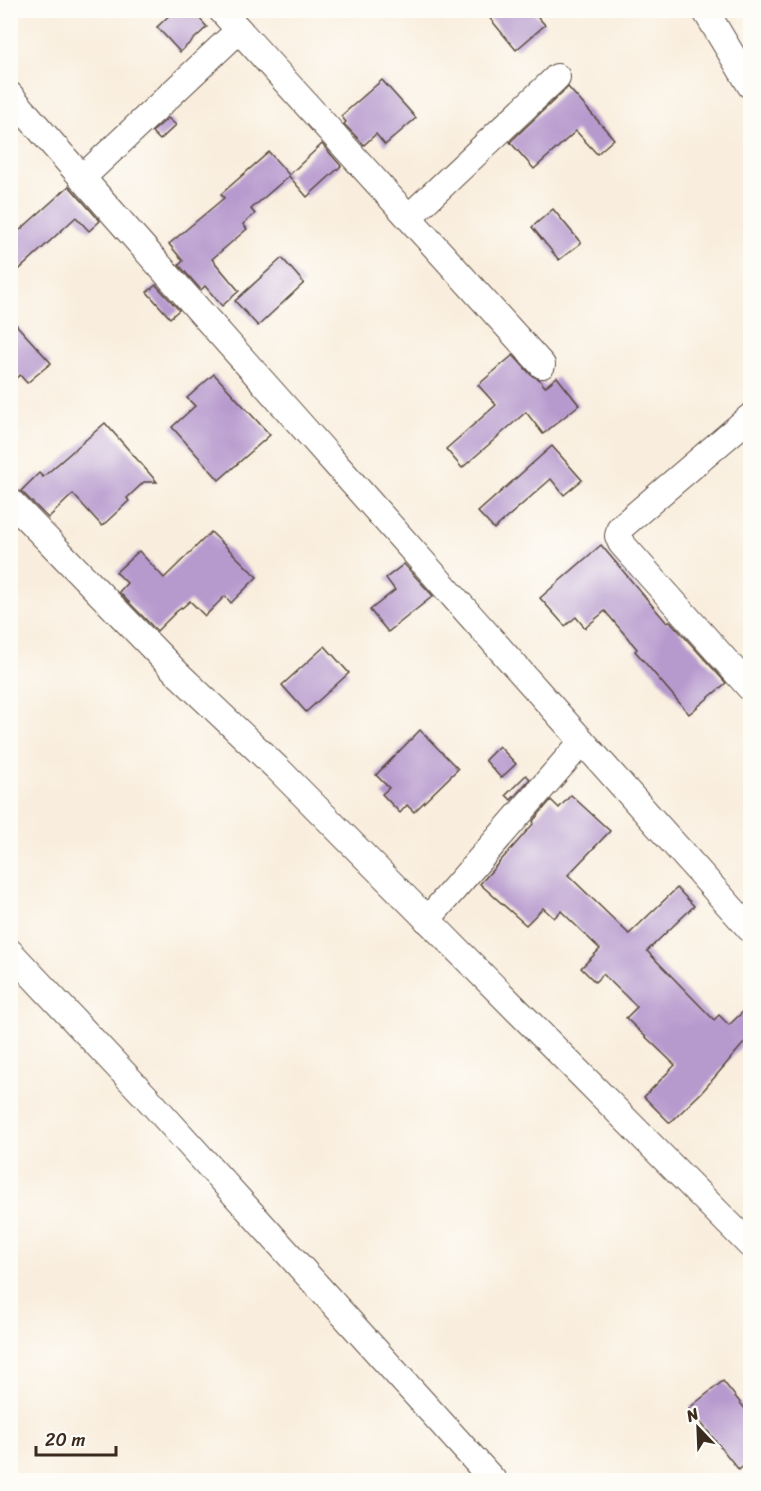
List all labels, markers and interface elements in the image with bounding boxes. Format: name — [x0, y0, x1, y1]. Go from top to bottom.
north arrow — [668, 1398, 728, 1458]
text: N — [681, 1399, 704, 1431]
scale bar — [36, 1419, 116, 1457]
text: 20 m — [45, 1424, 85, 1456]

